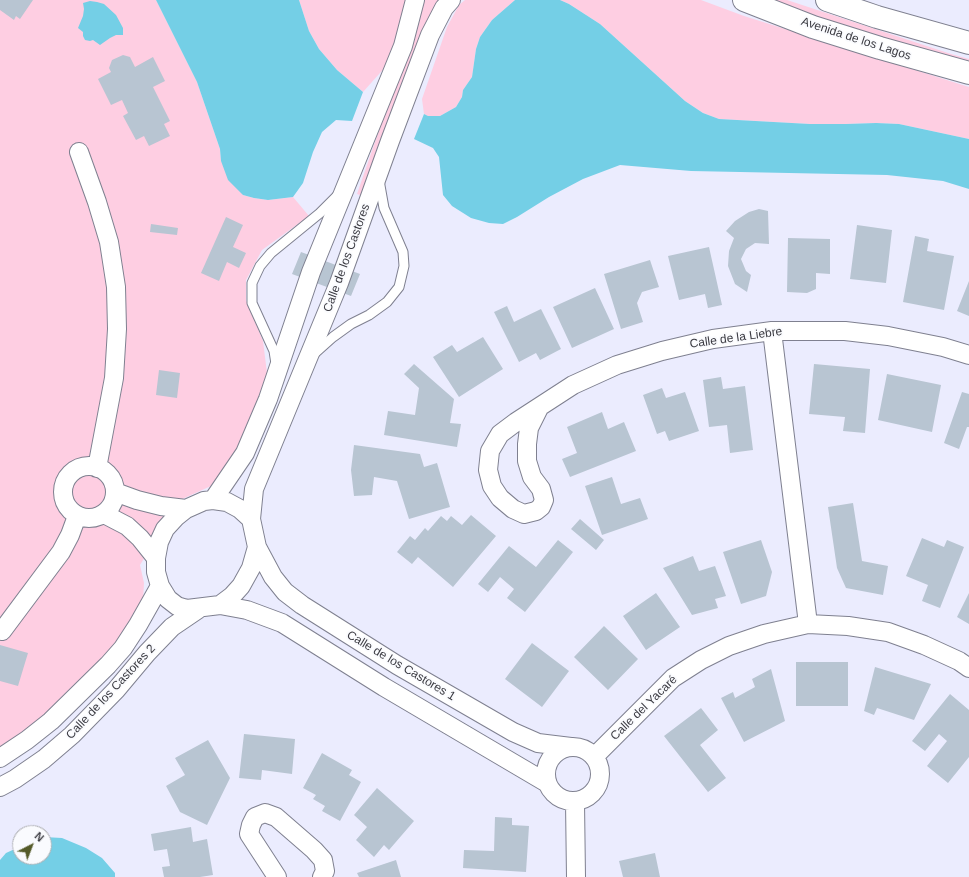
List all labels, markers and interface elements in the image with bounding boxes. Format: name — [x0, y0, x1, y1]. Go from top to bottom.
street label: Avenida de los Lagos — [799, 14, 913, 64]
street label: Calle de los Castores — [321, 202, 373, 314]
street label: Calle de la Liebre — [689, 324, 783, 352]
street label: Calle de los Castores 1 — [344, 628, 458, 704]
street label: Calle de los Castores 2 — [63, 642, 159, 742]
street label: Calle del Yacaré — [608, 673, 680, 743]
north arrow — [12, 825, 52, 865]
text: N — [32, 830, 46, 844]

